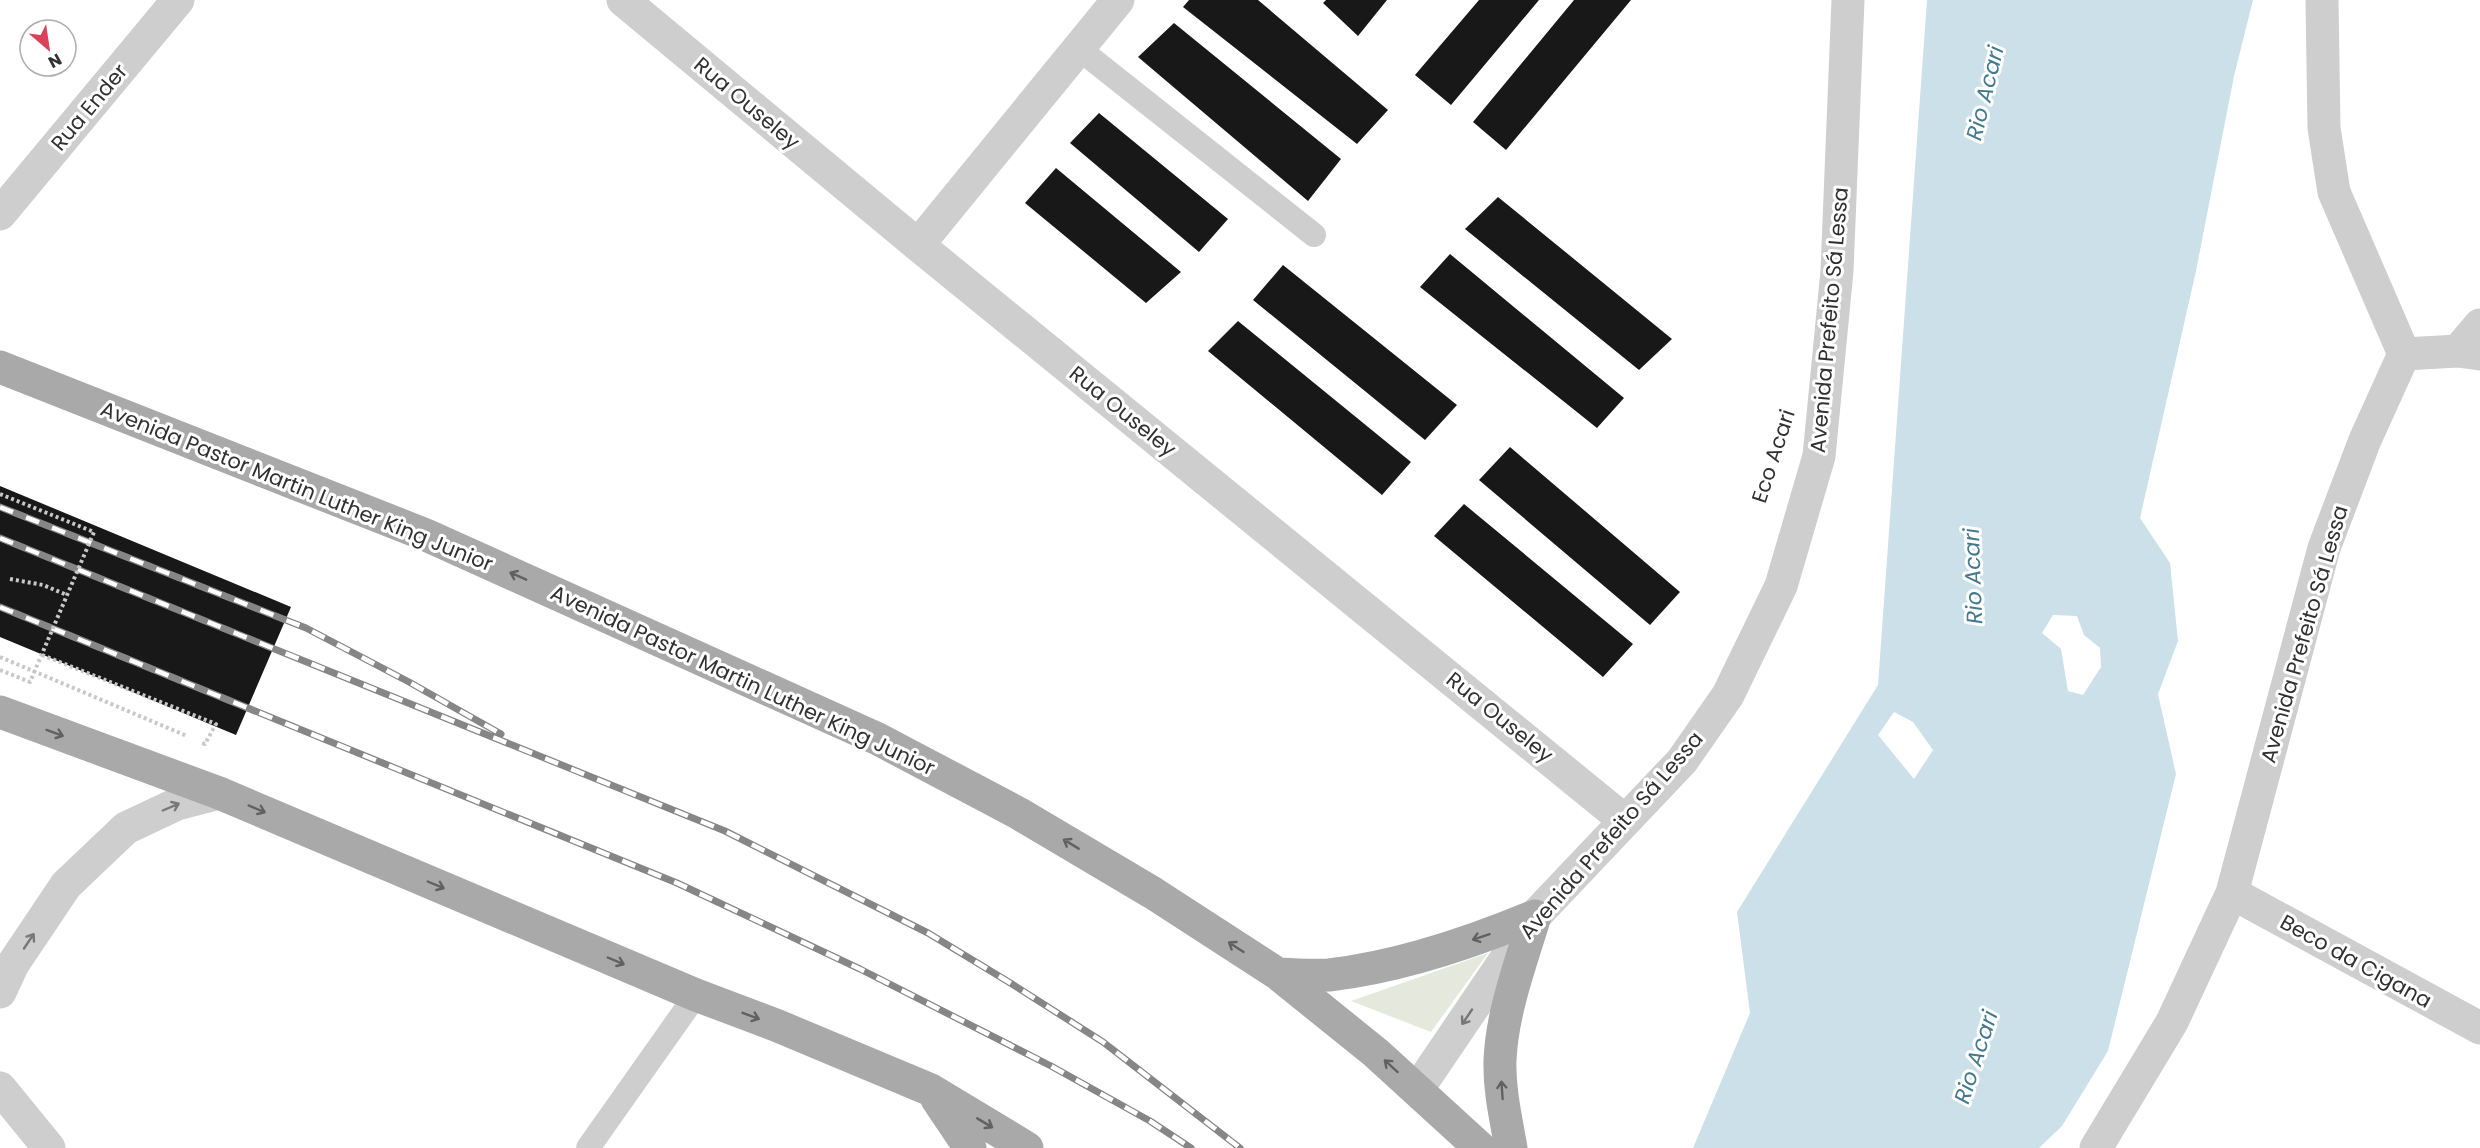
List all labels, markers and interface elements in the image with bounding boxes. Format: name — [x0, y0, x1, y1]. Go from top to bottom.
north arrow — [18, 18, 78, 78]
water label: Rio Acari — [1958, 42, 2012, 143]
text: N — [44, 48, 66, 74]
street label: Rua Ouseley — [688, 50, 806, 156]
street label: Rua Ender — [44, 57, 134, 157]
street label: Avenida Prefeito Sá Lessa — [1803, 186, 1855, 454]
street label: Rua Ouseley — [1063, 359, 1183, 463]
street label: Avenida Pastor Martin Luther King Junior — [96, 394, 498, 578]
street label: Eco Acari — [1744, 406, 1802, 506]
street label: Avenida Prefeito Sá Lessa — [2253, 502, 2355, 766]
water label: Rio Acari — [1956, 527, 1990, 625]
one-way arrow — [509, 570, 527, 582]
street label: Avenida Pastor Martin Luther King Junior — [546, 578, 940, 782]
street label: Rua Ouseley — [1440, 665, 1560, 769]
street label: Avenida Prefeito Sá Lessa — [1513, 725, 1709, 945]
one-way arrow — [45, 728, 64, 739]
one-way arrow — [162, 801, 180, 812]
one-way arrow — [247, 804, 265, 815]
one-way arrow — [1063, 838, 1080, 850]
one-way arrow — [427, 880, 445, 891]
street label: Beco da Cigana — [2275, 907, 2437, 1015]
one-way arrow — [22, 932, 35, 949]
one-way arrow — [1472, 932, 1491, 943]
one-way arrow — [1228, 941, 1245, 953]
one-way arrow — [606, 956, 625, 967]
water label: Rio Acari — [1946, 1006, 2006, 1107]
one-way arrow — [1461, 1008, 1473, 1024]
one-way arrow — [741, 1011, 760, 1022]
one-way arrow — [1384, 1059, 1399, 1073]
one-way arrow — [1496, 1081, 1507, 1101]
one-way arrow — [976, 1117, 993, 1129]

